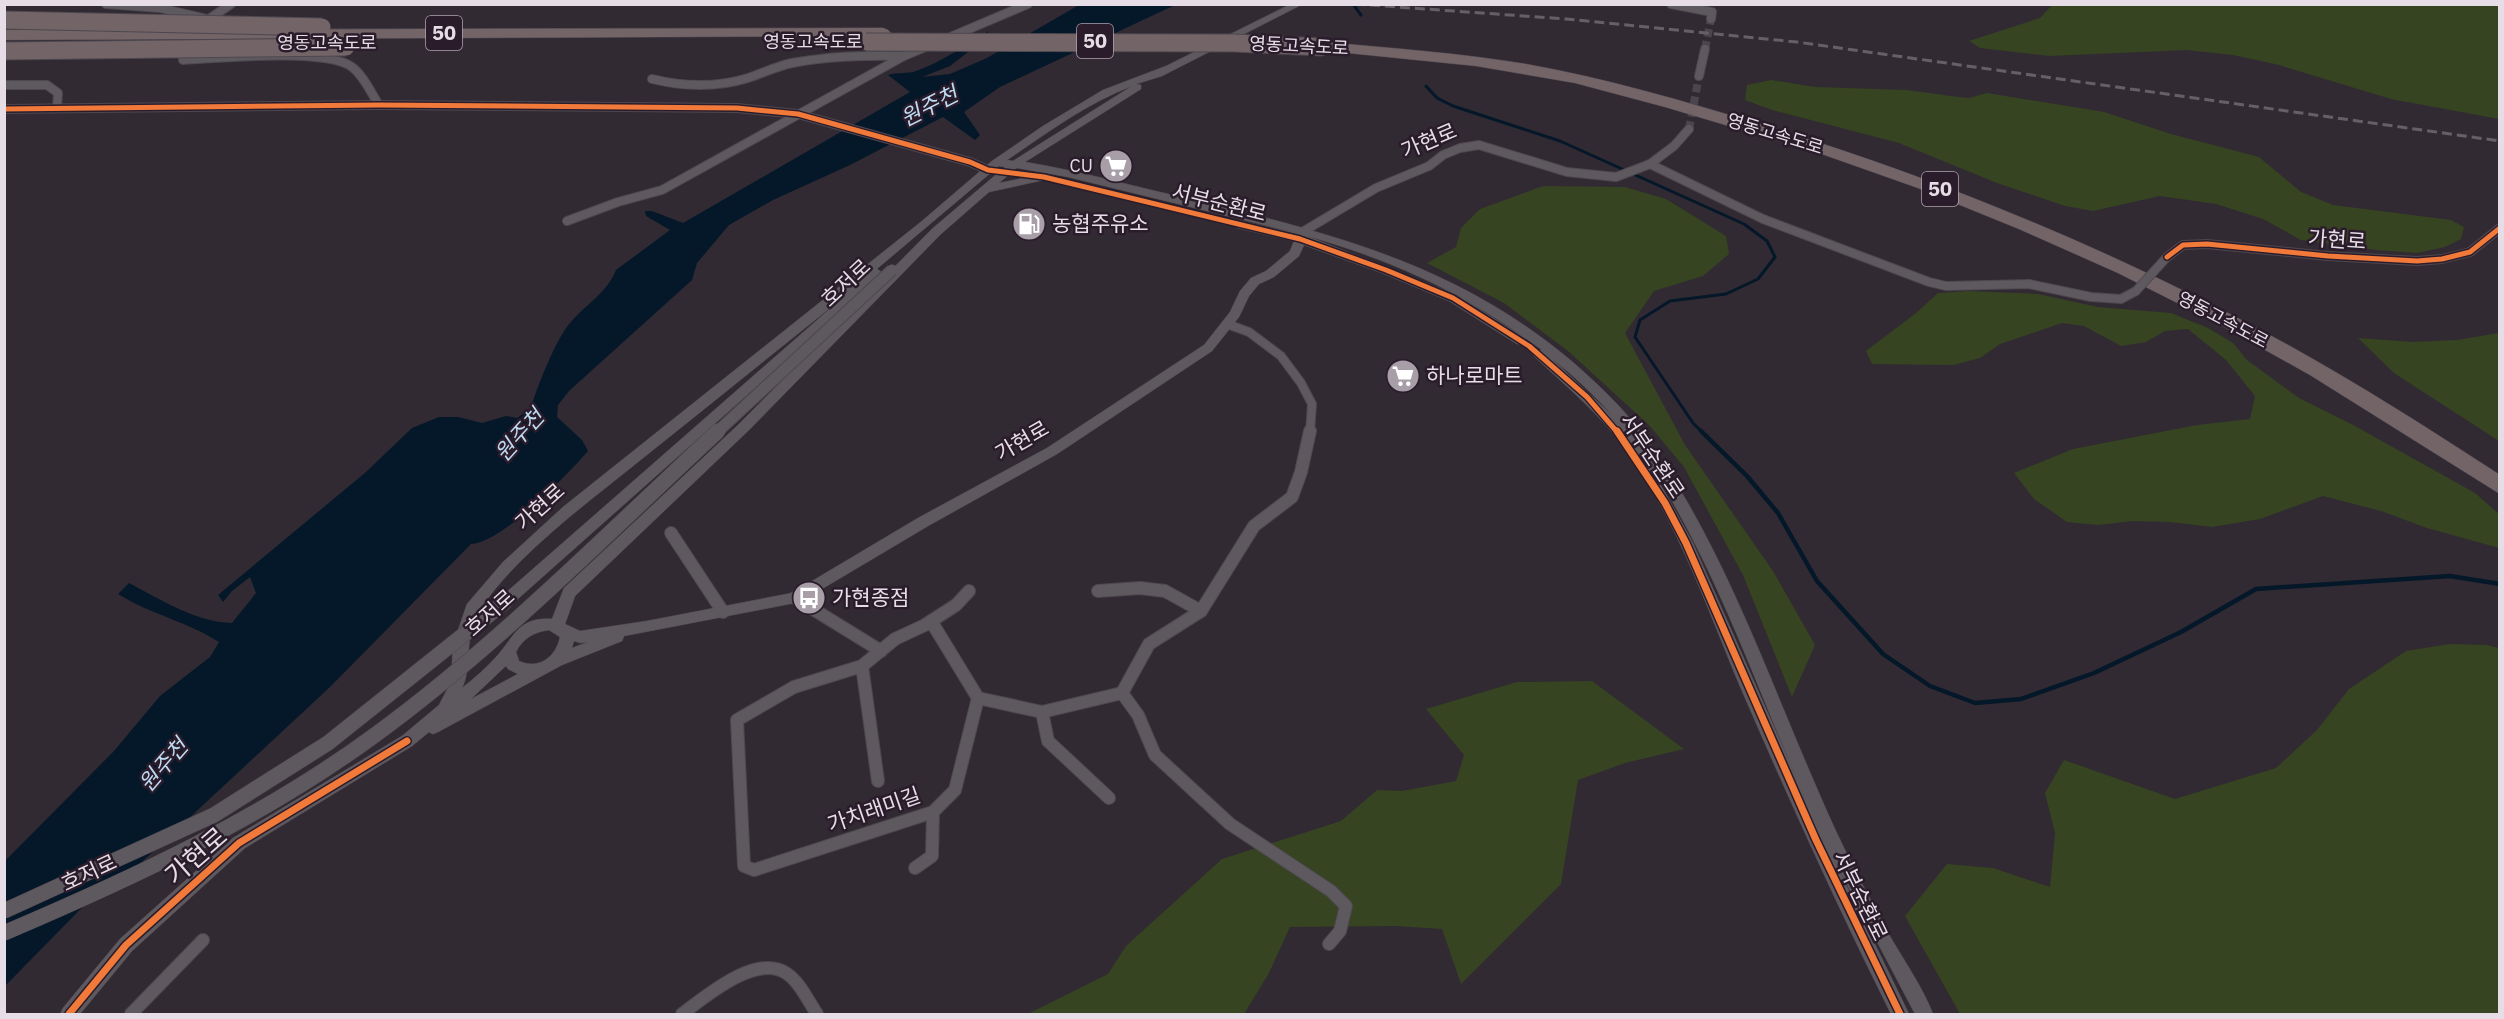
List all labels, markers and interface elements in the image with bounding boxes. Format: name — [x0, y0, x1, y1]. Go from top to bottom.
road number: 50 — [426, 16, 462, 50]
road number: 50 — [1077, 24, 1113, 58]
street label: 영동고속도로 — [763, 30, 863, 53]
street label: 영동고속도로 — [277, 31, 377, 54]
street label: 영동고속도로 — [1249, 31, 1349, 60]
water label: 원주천 — [895, 78, 965, 132]
street label: 영동고속도로 — [1724, 108, 1826, 159]
street label: 가현로 — [1396, 116, 1461, 164]
supermarket icon: CU — [1098, 148, 1134, 184]
place label: CU — [1070, 154, 1093, 177]
road number: 50 — [1922, 172, 1958, 206]
street label: 서부순환로 — [1169, 177, 1269, 227]
fuel station icon: 농협주유소 — [1011, 206, 1047, 242]
place label: 농협주유소 — [1052, 209, 1149, 237]
street label: 가현로 — [2307, 223, 2367, 255]
street label: 호저로 — [815, 252, 876, 312]
street label: 영동고속도로 — [2174, 286, 2272, 353]
supermarket icon: 하나로마트 — [1385, 358, 1421, 394]
place label: 하나로마트 — [1426, 361, 1523, 389]
water label: 원주천 — [488, 400, 552, 467]
street label: 서부순환로 — [1614, 408, 1691, 503]
street label: 가현로 — [989, 414, 1054, 467]
street label: 가현로 — [508, 476, 570, 536]
bus stop icon: 가현종점 — [791, 580, 827, 616]
street label: 호저로 — [458, 582, 520, 642]
place label: 가현종점 — [832, 583, 909, 611]
water label: 원주천 — [132, 730, 195, 797]
street label: 가치래미길 — [823, 780, 924, 838]
street label: 가현로 — [157, 819, 234, 892]
street label: 서부순환로 — [1827, 846, 1895, 945]
street label: 호저로 — [56, 847, 121, 897]

